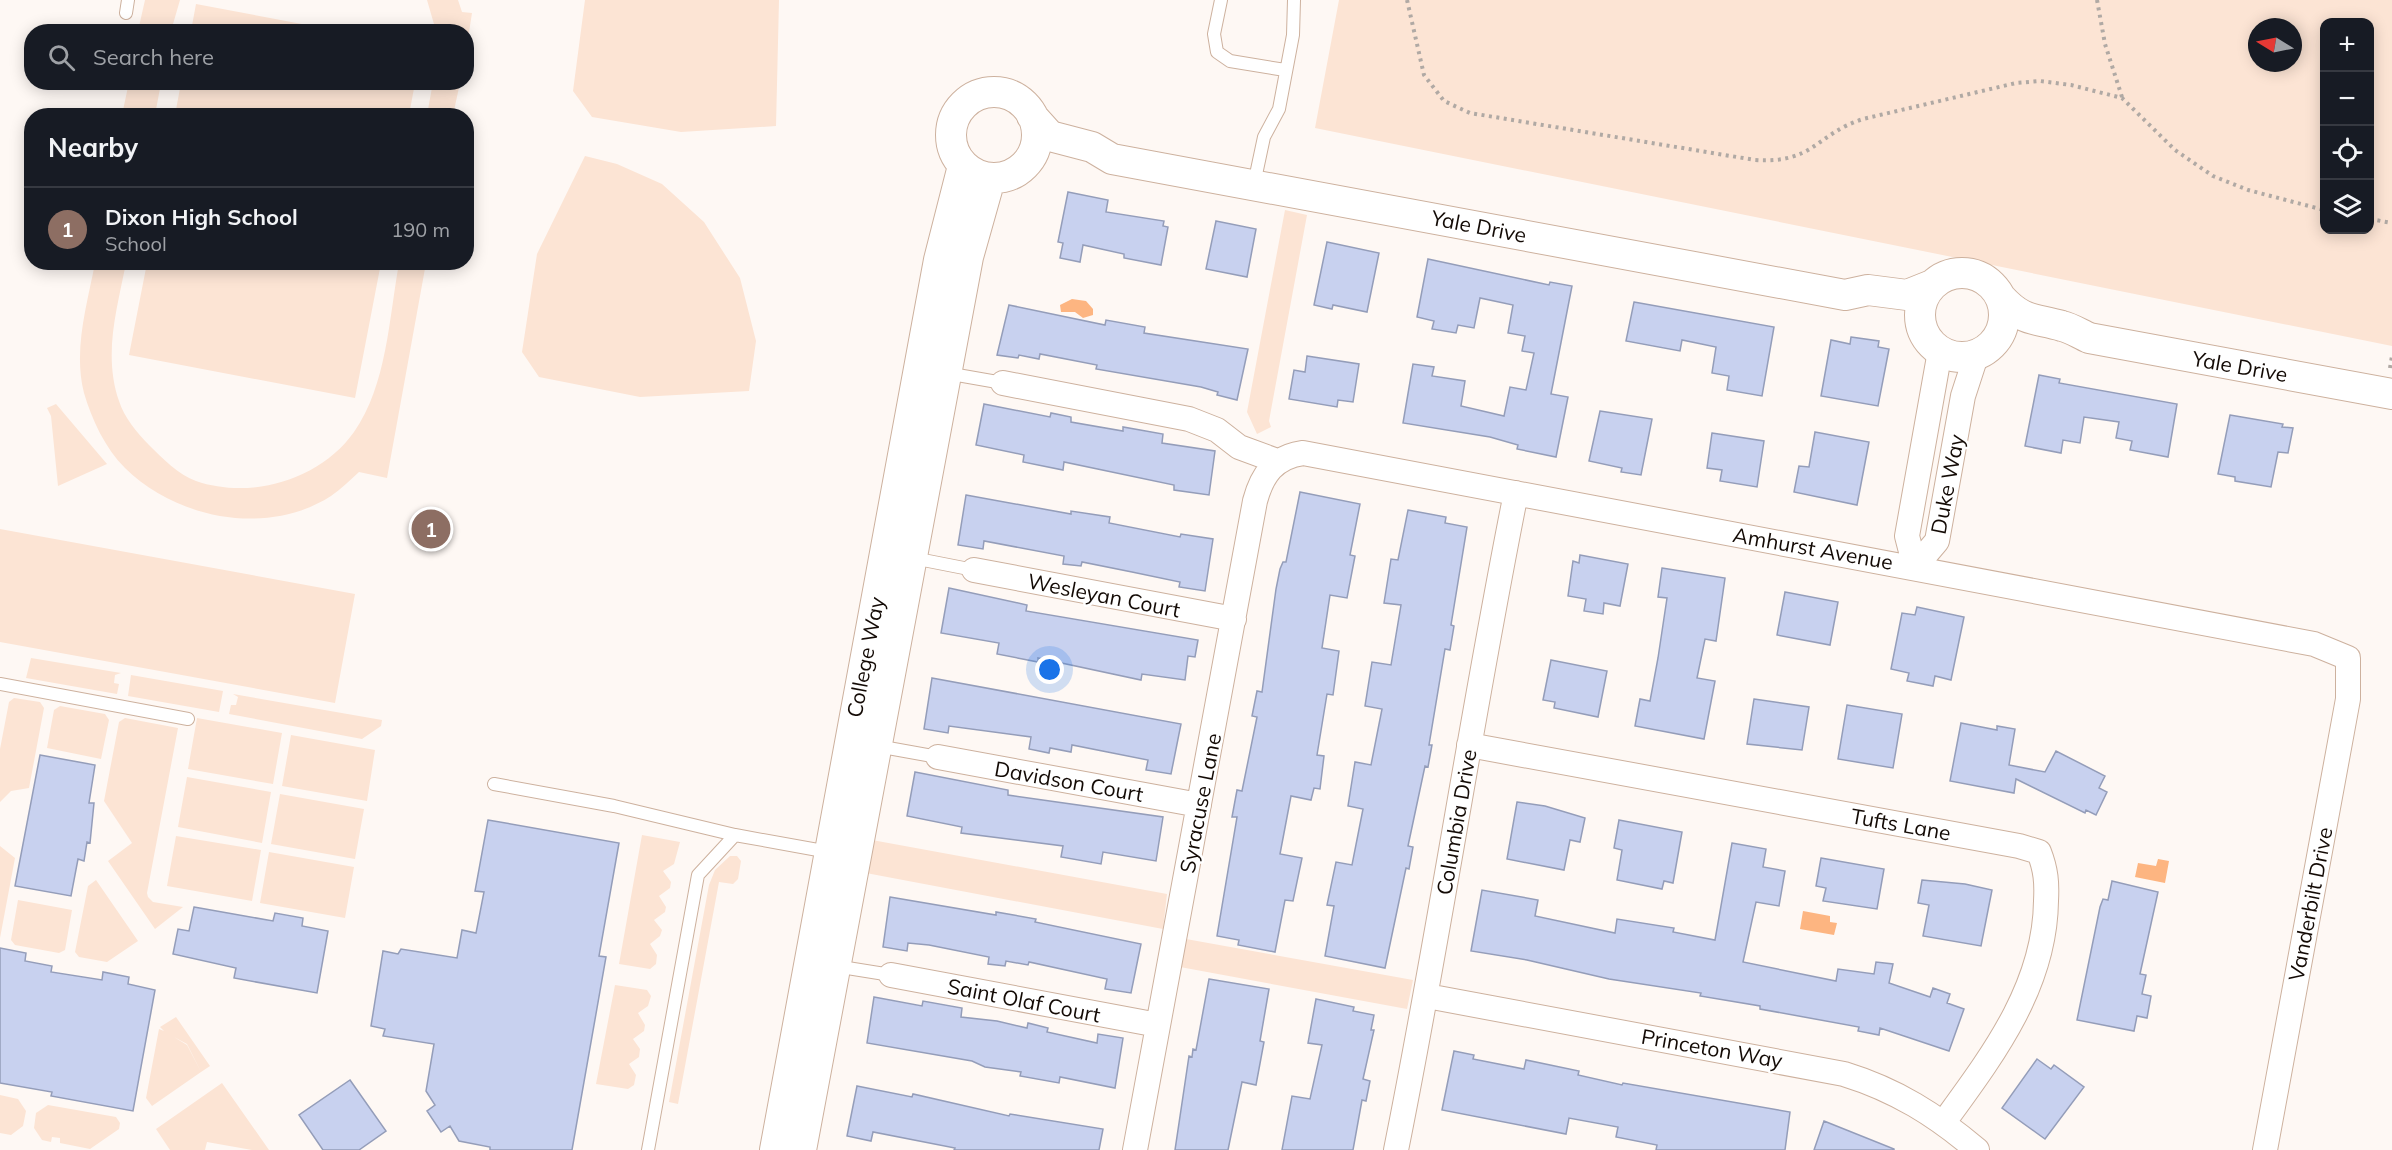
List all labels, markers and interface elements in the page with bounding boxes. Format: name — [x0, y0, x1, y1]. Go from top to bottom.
north arrow — [2248, 18, 2302, 72]
map controls — [2320, 18, 2374, 234]
button: + — [2320, 18, 2374, 72]
search box — [24, 24, 474, 90]
icon: search — [45, 41, 78, 74]
text: Search here — [93, 43, 214, 71]
button: − — [2320, 72, 2374, 126]
button: locate — [2320, 126, 2374, 180]
text: Nearby — [48, 131, 138, 164]
button: layers — [2320, 180, 2374, 234]
text: Dixon High School — [105, 203, 298, 231]
street label: Yale Drive — [1428, 204, 1529, 248]
text: 1 — [62, 217, 74, 242]
text: 190 m — [391, 217, 450, 242]
text: School — [105, 231, 167, 256]
street label: Yale Drive — [2189, 345, 2290, 387]
street label: Duke Way — [1925, 432, 1969, 536]
pin: 1 — [412, 506, 450, 552]
street label: Amhurst Avenue — [1731, 521, 1895, 575]
street label: Wesleyan Court — [1026, 567, 1182, 623]
street label: College Way — [841, 594, 889, 720]
your location — [1035, 655, 1064, 684]
street label: Syracuse Lane — [1174, 731, 1226, 875]
street label: Columbia Drive — [1430, 747, 1482, 897]
street label: Davidson Court — [993, 755, 1145, 807]
street label: Tufts Lane — [1849, 802, 1953, 846]
street label: Vanderbilt Drive — [2282, 825, 2338, 983]
street label: Saint Olaf Court — [945, 972, 1103, 1028]
street label: Princeton Way — [1639, 1023, 1785, 1073]

